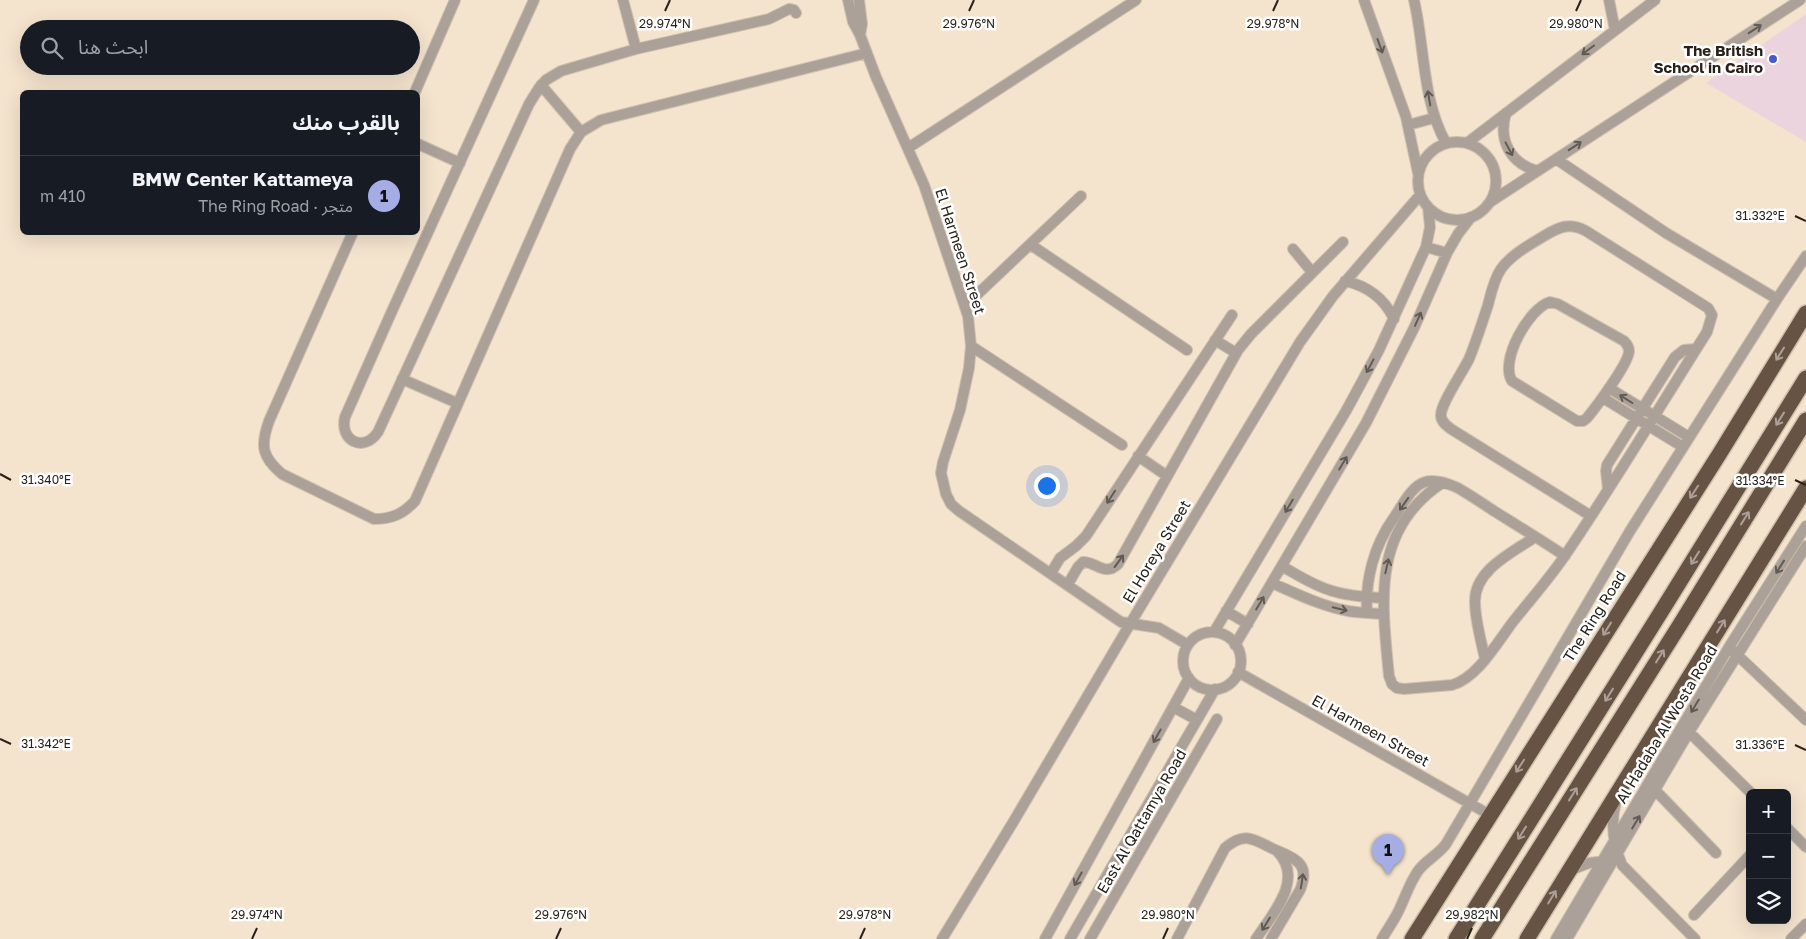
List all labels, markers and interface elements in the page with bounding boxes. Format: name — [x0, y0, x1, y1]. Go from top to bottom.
text: 29.974°N — [639, 16, 691, 31]
text: 29.976°N — [943, 16, 995, 31]
text: 29.978°N — [1247, 16, 1299, 31]
text: 29.980°N — [1549, 16, 1603, 31]
search box — [20, 20, 420, 75]
one-way arrow — [1748, 24, 1762, 34]
icon: search — [38, 34, 66, 62]
text: ابحث هنا — [78, 35, 148, 58]
one-way arrow — [1376, 38, 1385, 53]
place label: The British School in Cairo — [1653, 41, 1763, 76]
one-way arrow — [1581, 45, 1595, 55]
marker: The British School in Cairo — [1767, 53, 1779, 65]
one-way arrow — [1424, 90, 1434, 106]
text: بالقرب منك — [292, 109, 400, 135]
one-way arrow — [1504, 141, 1514, 156]
one-way arrow — [1567, 141, 1581, 151]
text: BMW Center Kattameya — [132, 167, 353, 190]
text: 410 m — [40, 186, 86, 206]
text: 1 — [380, 186, 388, 206]
street label: El Harmeen Street — [932, 186, 990, 316]
text: متجر · The Ring Road — [198, 196, 353, 216]
text: 31.332°E — [1735, 208, 1785, 223]
one-way arrow — [1414, 312, 1424, 327]
one-way arrow — [1775, 347, 1785, 361]
one-way arrow — [1365, 358, 1375, 373]
one-way arrow — [1620, 394, 1634, 404]
one-way arrow — [1775, 412, 1785, 426]
one-way arrow — [1339, 456, 1348, 471]
text: 31.340°E — [21, 472, 71, 487]
your location — [1034, 473, 1060, 499]
text: 31.334°E — [1735, 473, 1785, 488]
one-way arrow — [1689, 485, 1700, 499]
one-way arrow — [1106, 490, 1116, 504]
street label: El Horeya Street — [1118, 496, 1194, 606]
one-way arrow — [1399, 497, 1409, 511]
one-way arrow — [1284, 499, 1294, 514]
one-way arrow — [1741, 512, 1751, 526]
one-way arrow — [1690, 550, 1700, 564]
one-way arrow — [1114, 554, 1124, 568]
one-way arrow — [1383, 558, 1392, 574]
one-way arrow — [1775, 560, 1785, 574]
street label: The Ring Road — [1559, 567, 1629, 665]
one-way arrow — [1256, 596, 1266, 610]
one-way arrow — [1331, 605, 1347, 614]
one-way arrow — [1716, 619, 1726, 633]
one-way arrow — [1602, 622, 1612, 636]
street label: Al Hadaba Al Wosta Road — [1612, 642, 1720, 806]
one-way arrow — [1655, 650, 1665, 664]
one-way arrow — [1603, 688, 1613, 702]
street label: El Harmeen Street — [1309, 690, 1433, 770]
one-way arrow — [1689, 698, 1699, 712]
one-way arrow — [1152, 729, 1162, 744]
text: 31.342°E — [21, 736, 71, 751]
text: 31.336°E — [1735, 737, 1785, 752]
street label: East Al Qattamya Road — [1092, 746, 1190, 896]
one-way arrow — [1515, 759, 1525, 773]
one-way arrow — [1568, 787, 1578, 801]
map controls — [1746, 789, 1791, 924]
button: + — [1746, 789, 1791, 834]
one-way arrow — [1632, 815, 1642, 829]
one-way arrow — [1517, 825, 1527, 839]
pin: 1 — [1372, 834, 1404, 875]
button: − — [1746, 834, 1791, 879]
one-way arrow — [1073, 871, 1083, 886]
one-way arrow — [1297, 873, 1307, 889]
button: layers — [1746, 879, 1791, 924]
one-way arrow — [1547, 891, 1557, 905]
text: 29.974°N — [231, 907, 283, 922]
text: 29.976°N — [535, 907, 587, 922]
text: 29.978°N — [839, 907, 891, 922]
text: 29.980°N — [1141, 907, 1195, 922]
text: 29.982°N — [1445, 907, 1499, 922]
one-way arrow — [1260, 917, 1270, 931]

